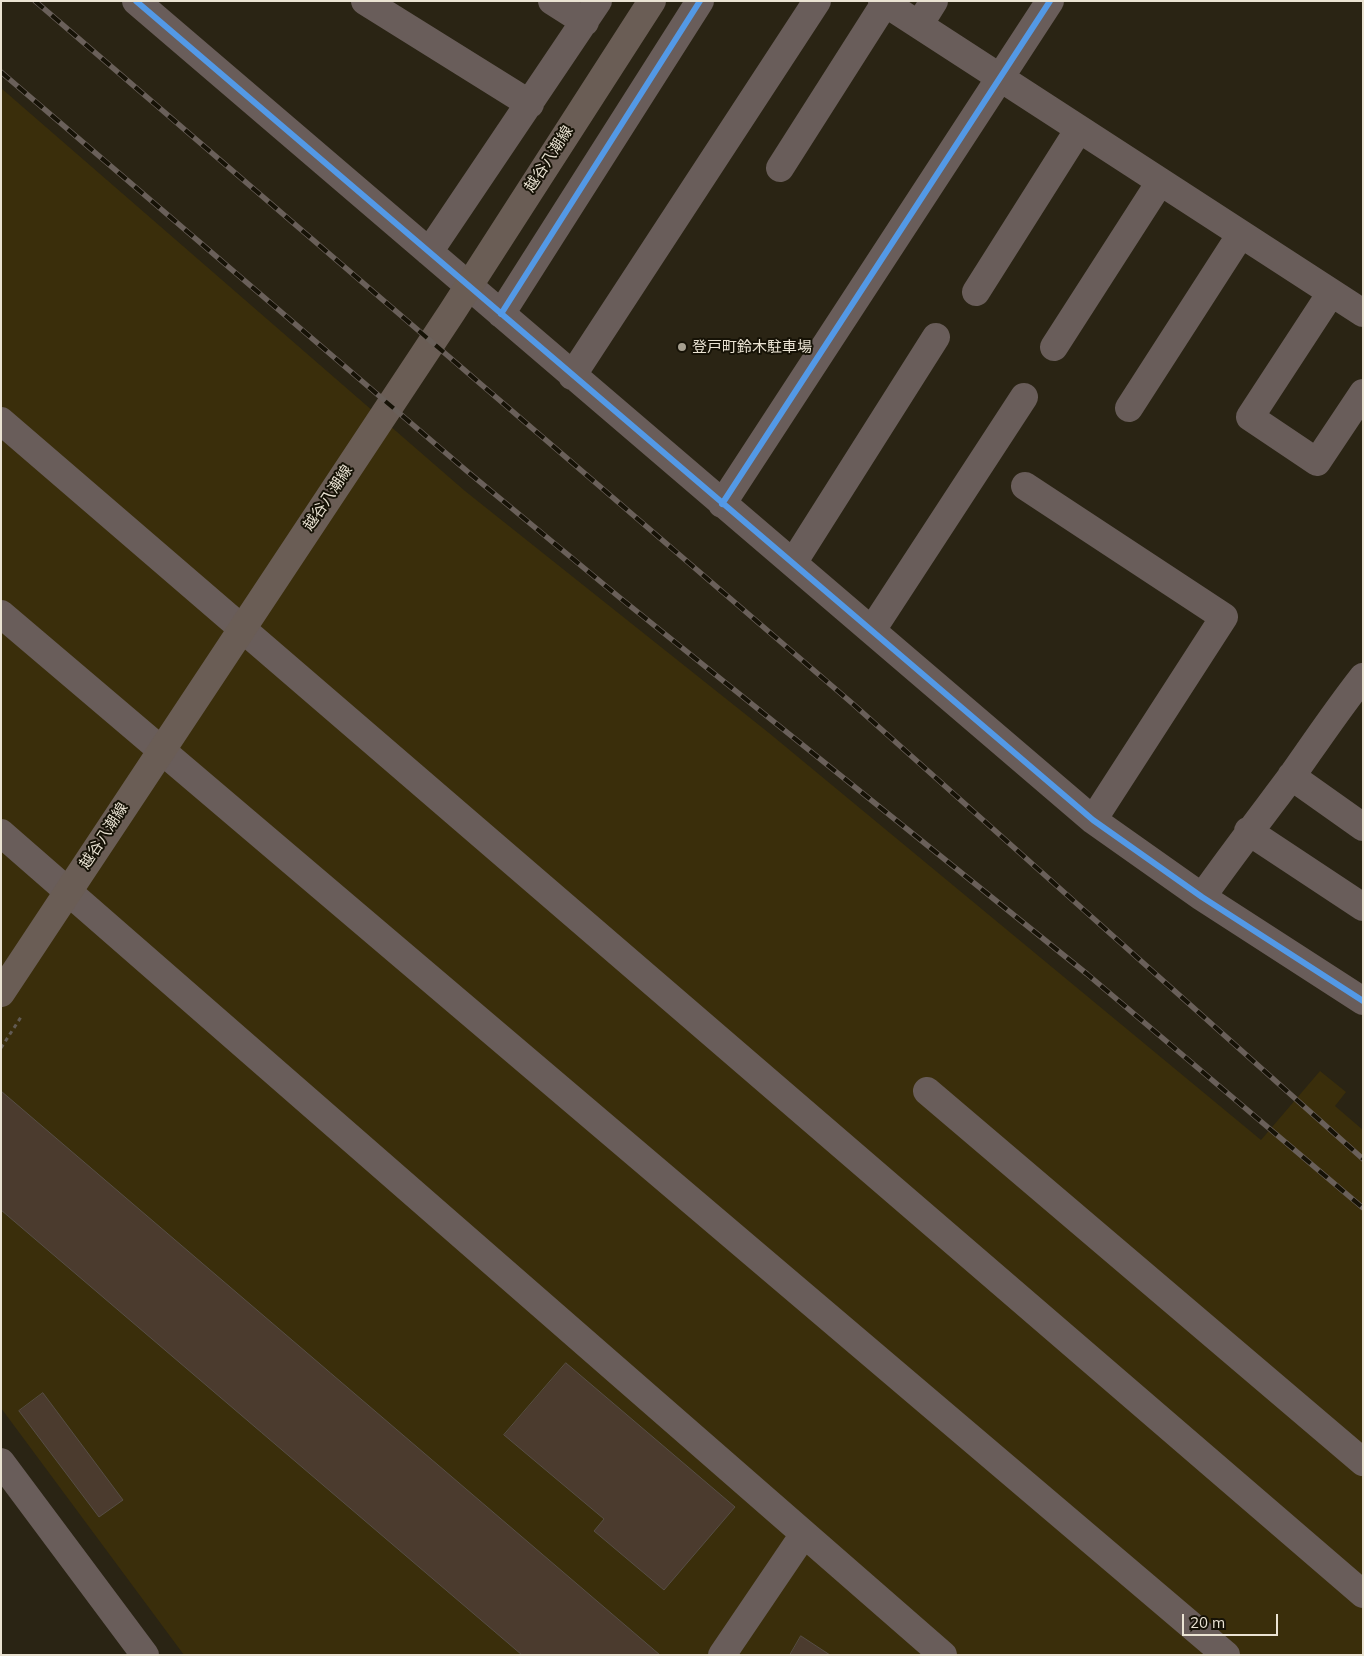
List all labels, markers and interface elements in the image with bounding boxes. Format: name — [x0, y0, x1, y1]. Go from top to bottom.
street label: 越谷八潮線 — [521, 123, 577, 195]
place label: 登戸町鈴木駐車場 — [692, 338, 812, 356]
marker: 登戸町鈴木駐車場 — [676, 341, 688, 353]
street label: 越谷八潮線 — [300, 462, 356, 534]
street label: 越谷八潮線 — [76, 800, 132, 872]
scale bar — [1184, 1604, 1280, 1636]
text: 20 m — [1190, 1613, 1225, 1632]

